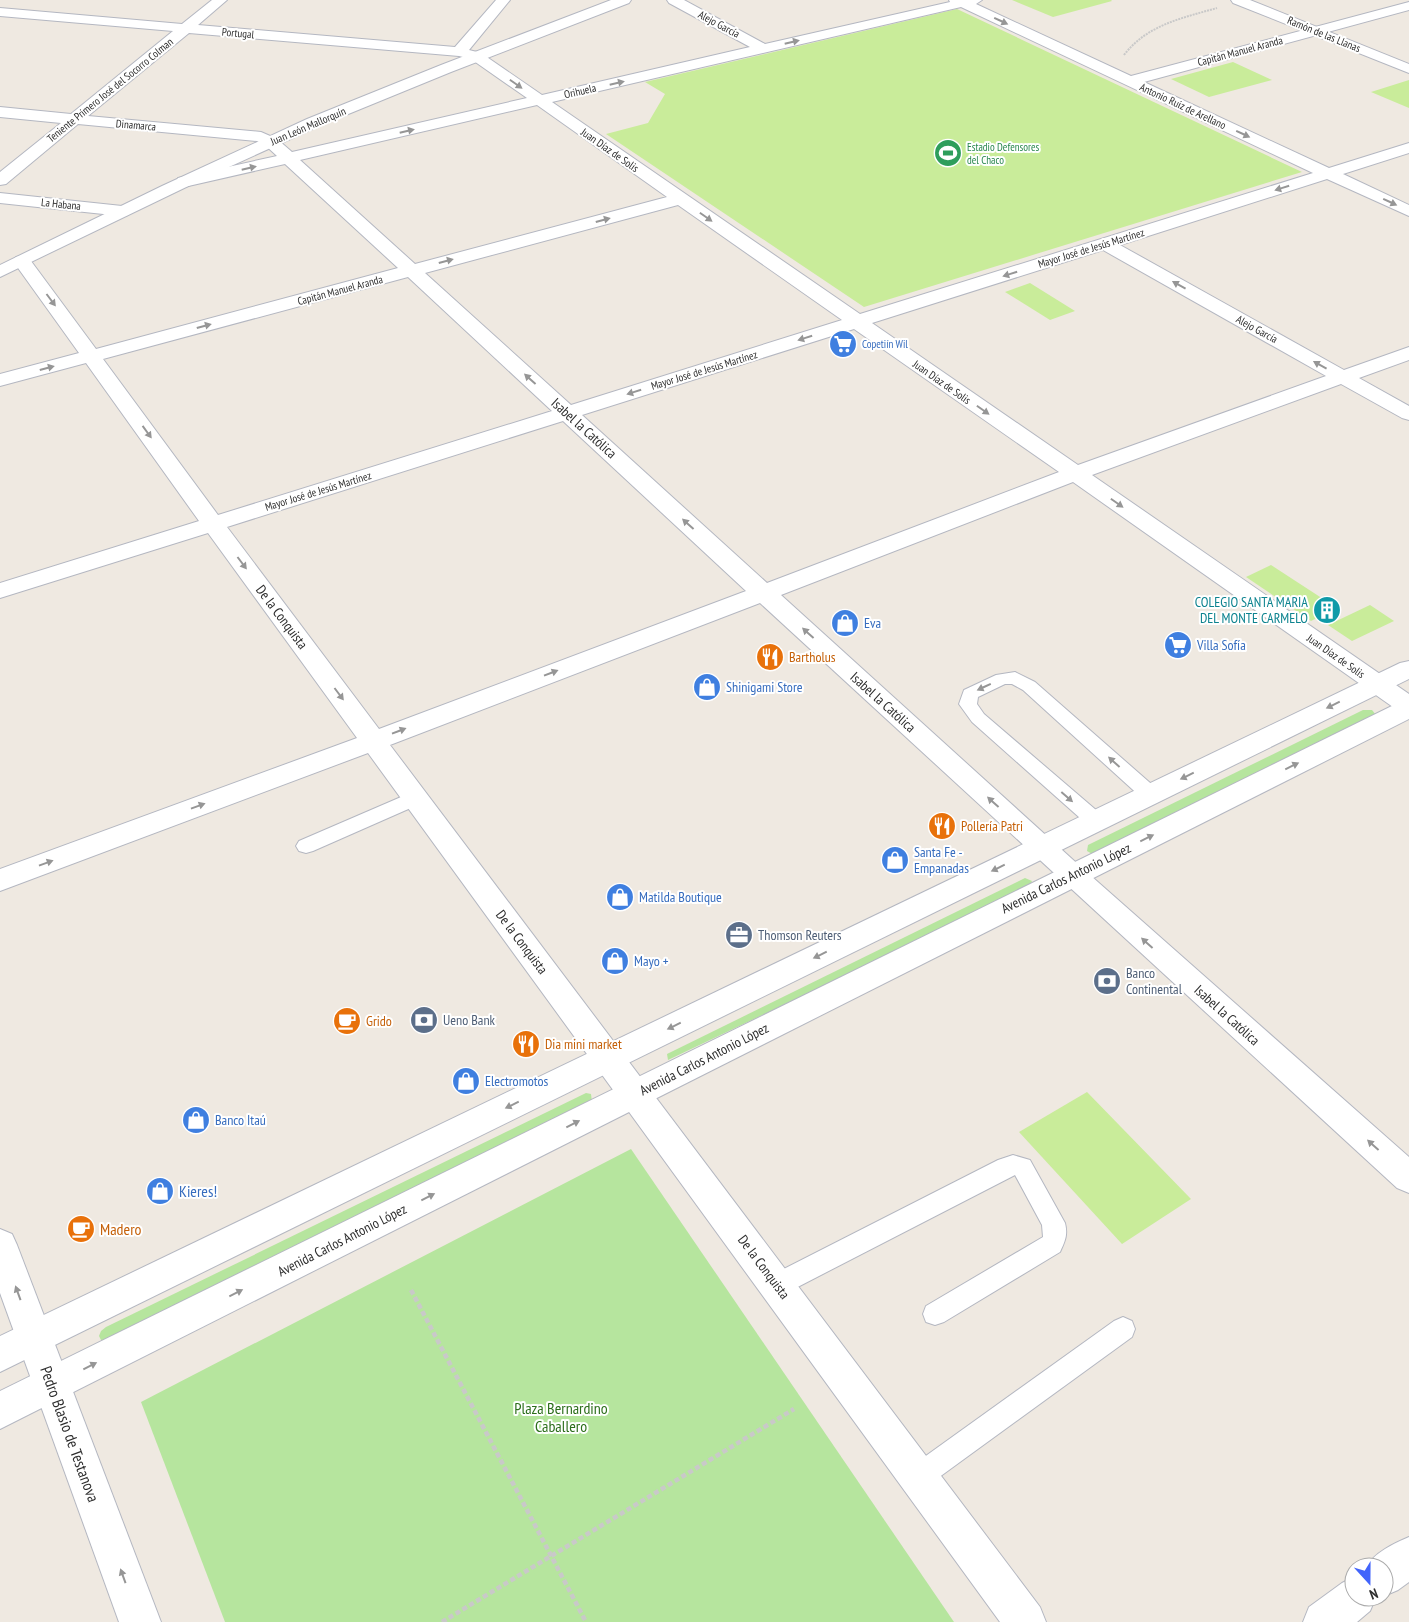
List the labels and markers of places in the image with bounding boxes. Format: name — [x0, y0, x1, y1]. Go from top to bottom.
sports icon: Estadio Defensores del Chaco — [933, 138, 963, 168]
place label: Estadio Defensores del Chaco — [967, 140, 1040, 167]
supermarket icon: Copetiín Wil — [828, 329, 858, 359]
place label: Copetiín Wil — [862, 337, 908, 351]
place label: COLEGIO SANTA MARIA DEL MONTE CARMELO — [1195, 593, 1308, 627]
building icon: COLEGIO SANTA MARIA DEL MONTE CARMELO — [1312, 595, 1342, 625]
shop icon: Eva — [830, 608, 860, 638]
place label: Eva — [864, 614, 881, 632]
supermarket icon: Villa Sofía — [1163, 630, 1193, 660]
place label: Villa Sofía — [1196, 636, 1246, 654]
restaurant icon: Bartholus — [755, 642, 785, 672]
place label: Bartholus — [789, 648, 836, 666]
shop icon: Shinigami Store — [692, 672, 722, 702]
place label: Shinigami Store — [726, 678, 803, 696]
restaurant icon: Pollería Patri — [927, 811, 957, 841]
place label: Pollería Patri — [961, 817, 1023, 835]
place label: Santa Fe - Empanadas — [914, 843, 969, 877]
shop icon: Santa Fe - Empanadas — [880, 845, 910, 875]
shop icon: Matilda Boutique — [605, 882, 635, 912]
place label: Matilda Boutique — [639, 888, 722, 906]
office icon: Thomson Reuters — [724, 920, 754, 950]
place label: Thomson Reuters — [758, 926, 842, 944]
shop icon: Mayo + — [600, 946, 630, 976]
place label: Mayo + — [634, 952, 669, 970]
place label: Banco Continental — [1126, 964, 1183, 998]
bank icon: Banco Continental — [1092, 966, 1122, 996]
bank icon: Ueno Bank — [409, 1005, 439, 1035]
cafe icon: Grido — [332, 1006, 362, 1036]
place label: Ueno Bank — [443, 1011, 496, 1029]
place label: Grido — [366, 1012, 392, 1030]
restaurant icon: Dia mini market — [511, 1029, 541, 1059]
place label: Dia mini market — [545, 1035, 622, 1053]
shop icon: Electromotos — [451, 1066, 481, 1096]
place label: Electromotos — [485, 1072, 549, 1090]
shop icon: Banco Itaú — [181, 1105, 211, 1135]
place label: Banco Itaú — [215, 1111, 266, 1129]
shop icon: Kieres! — [145, 1176, 175, 1206]
place label: Kieres! — [179, 1181, 217, 1201]
cafe icon: Madero — [66, 1214, 96, 1244]
place label: Madero — [100, 1219, 142, 1239]

